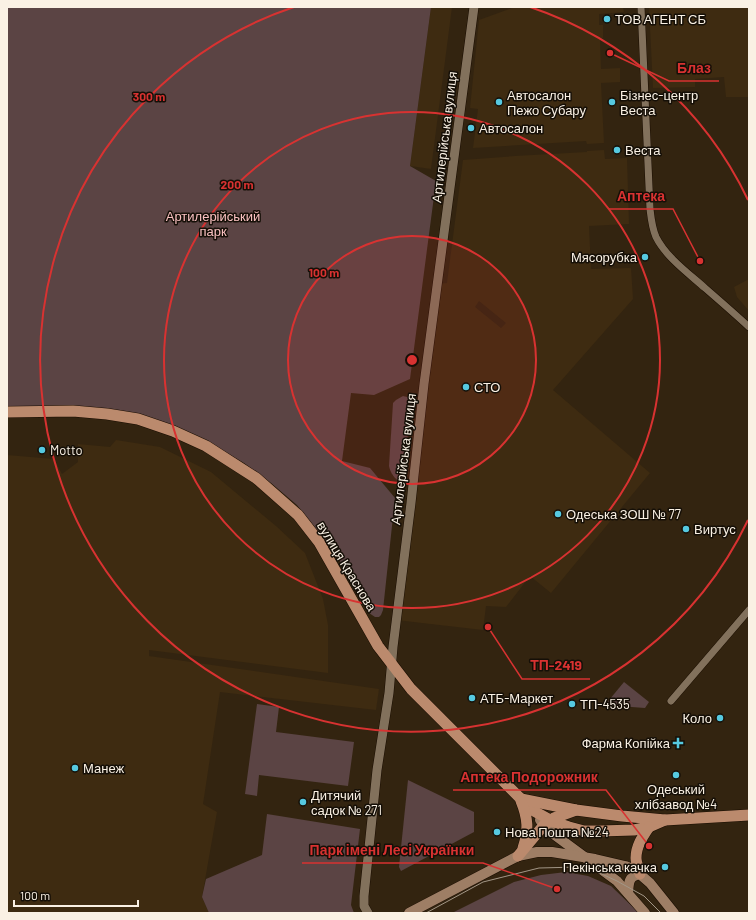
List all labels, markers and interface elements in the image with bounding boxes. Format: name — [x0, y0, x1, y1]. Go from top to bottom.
place label: ТОВ АГЕНТ СБ — [615, 11, 706, 27]
marker: ТОВ АГЕНТ СБ — [602, 14, 612, 24]
callout: Блаз — [669, 55, 719, 81]
text: Блаз — [677, 59, 711, 76]
street label: Артилерійська вулиця — [428, 70, 460, 204]
place label: Автосалон Пежо Субару — [507, 87, 586, 118]
place label: Бізнес-центр Веста — [620, 87, 698, 118]
text: 300 m — [133, 89, 165, 103]
marker: Автосалон Пежо Субару — [494, 97, 504, 107]
marker: Бізнес-центр Веста — [607, 97, 617, 107]
place label: Автосалон — [479, 120, 543, 136]
marker: Автосалон — [466, 123, 476, 133]
place label: Веста — [625, 142, 661, 158]
marker: Веста — [612, 145, 622, 155]
text: 200 m — [221, 177, 253, 191]
callout: Аптека — [609, 183, 673, 209]
text: Аптека — [617, 187, 665, 204]
park label: Артилерійський парк — [166, 208, 260, 239]
place label: Мясорубка — [571, 249, 638, 265]
marker: Мясорубка — [640, 252, 650, 262]
text: 100 m — [309, 265, 339, 279]
centre of rings — [405, 353, 419, 367]
place label: СТО — [474, 379, 500, 395]
marker: СТО — [461, 382, 471, 392]
street label: Артилерійська вулиця — [387, 392, 419, 526]
place label: Motto — [50, 442, 83, 458]
marker: Motto — [37, 445, 47, 455]
place label: Одеська ЗОШ № 77 — [566, 506, 681, 522]
marker: Одеська ЗОШ № 77 — [553, 509, 563, 519]
street label: вулиця Краснова — [314, 518, 380, 614]
place label: Виртус — [694, 521, 736, 537]
marker: Виртус — [681, 524, 691, 534]
callout: ТП-2419 — [522, 653, 590, 679]
text: ТП-2419 — [530, 656, 582, 673]
place label: АТБ-Маркет — [480, 690, 553, 706]
marker: АТБ-Маркет — [467, 693, 477, 703]
place label: ТП-4535 — [580, 696, 630, 712]
marker: ТП-4535 — [567, 699, 577, 709]
place label: Коло — [683, 710, 712, 726]
marker: Коло — [715, 713, 725, 723]
place label: Фарма Копійка — [582, 735, 671, 751]
marker: Фарма Копійка — [673, 738, 683, 748]
place label: Манеж — [83, 760, 124, 776]
marker: Манеж — [70, 763, 80, 773]
callout: Аптека Подорожник — [453, 764, 606, 790]
text: Аптека Подорожник — [460, 768, 599, 785]
marker: Одеський хлібзавод №4 — [671, 770, 681, 780]
place label: Одеський хлібзавод №4 — [635, 781, 717, 812]
place label: Дитячий садок № 271 — [311, 787, 382, 818]
marker: Дитячий садок № 271 — [298, 797, 308, 807]
place label: Нова Пошта №24 — [505, 824, 609, 840]
marker: Нова Пошта №24 — [492, 827, 502, 837]
callout: Парк імені Лесі Українки — [302, 837, 483, 863]
text: Парк імені Лесі Українки — [310, 841, 474, 858]
place label: Пекінська качка — [563, 859, 658, 875]
marker: Пекінська качка — [660, 862, 670, 872]
scale bar — [14, 882, 138, 908]
text: 100 m — [20, 888, 50, 902]

